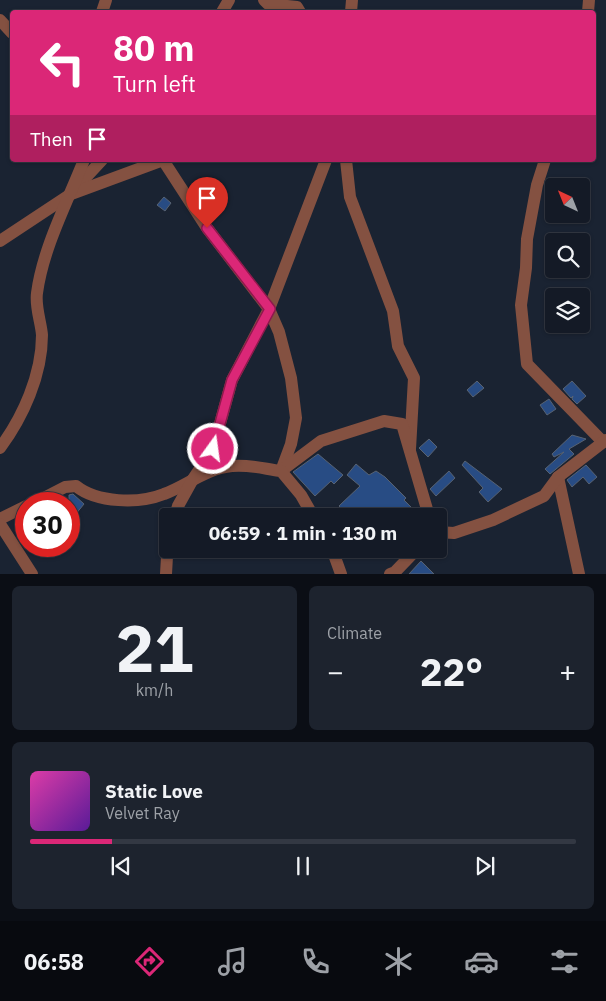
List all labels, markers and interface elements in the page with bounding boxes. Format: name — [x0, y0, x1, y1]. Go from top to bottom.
text: 80 m — [113, 25, 195, 71]
icon: left — [30, 30, 95, 95]
text: Turn left — [113, 69, 196, 98]
icon: arrive — [83, 125, 111, 153]
text: Then — [30, 127, 73, 151]
pin — [186, 177, 228, 228]
north arrow — [545, 178, 590, 222]
map controls — [545, 178, 590, 333]
icon: arrive — [193, 184, 221, 212]
button: search — [545, 233, 590, 278]
button: layers — [545, 288, 590, 333]
position arrow — [186, 422, 238, 474]
speed limit sign: 30 — [15, 492, 80, 557]
text: 06:59 · 1 min · 130 m — [209, 521, 397, 545]
text: 21 — [115, 605, 194, 690]
text: Climate — [327, 623, 382, 643]
text: 22° — [420, 647, 483, 696]
text: − — [327, 653, 344, 690]
text: + — [559, 653, 576, 690]
text: km/h — [136, 680, 173, 700]
text: Static Love — [105, 779, 203, 803]
text: Velvet Ray — [105, 803, 180, 823]
icon: previous — [107, 852, 135, 880]
icon: pause — [289, 852, 317, 880]
icon: next — [471, 852, 499, 880]
icon: directions — [132, 944, 167, 979]
icon: music — [215, 944, 250, 979]
icon: phone — [298, 944, 333, 979]
icon: climate — [381, 944, 416, 979]
icon: car — [464, 944, 499, 979]
icon: filters — [547, 944, 582, 979]
text: 06:58 — [24, 947, 84, 976]

